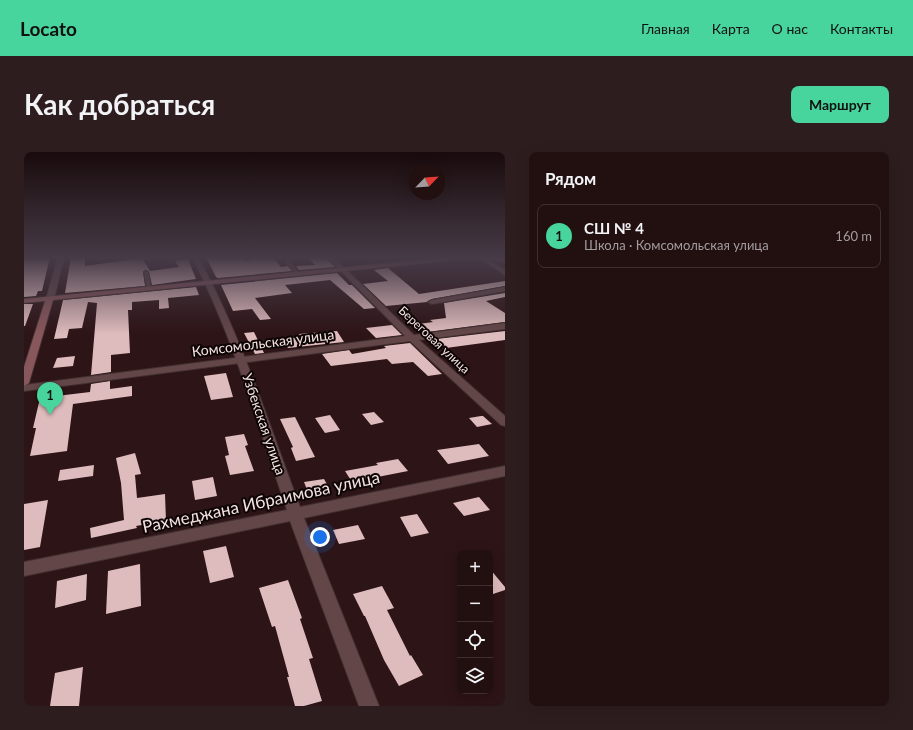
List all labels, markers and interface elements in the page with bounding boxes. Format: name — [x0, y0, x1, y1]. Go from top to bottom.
text: Locato — [20, 17, 77, 40]
text: Главная — [641, 20, 690, 37]
text: Карта — [712, 20, 750, 37]
text: О нас — [772, 20, 808, 37]
text: Контакты — [830, 20, 893, 37]
button: Маршрут — [791, 86, 889, 123]
text: Как добраться — [24, 87, 215, 121]
north arrow — [409, 164, 445, 200]
text: Рядом — [545, 168, 596, 189]
text: СШ № 4 — [584, 219, 644, 237]
text: 1 — [555, 228, 563, 244]
text: 160 m — [835, 228, 872, 244]
text: Школа · Комсомольская улица — [584, 237, 769, 253]
street label: Береговая улица — [396, 303, 473, 377]
street label: Комсомольская улица — [191, 325, 335, 360]
street label: Узбекская улица — [239, 371, 290, 477]
pin: 1 — [37, 382, 63, 415]
street label: Рахмеджана Ибраимова улица — [140, 466, 382, 537]
your location — [310, 527, 330, 547]
map controls — [457, 550, 493, 694]
button: + — [457, 550, 493, 586]
button: − — [457, 586, 493, 622]
button: locate — [457, 622, 493, 658]
button: layers — [457, 658, 493, 694]

